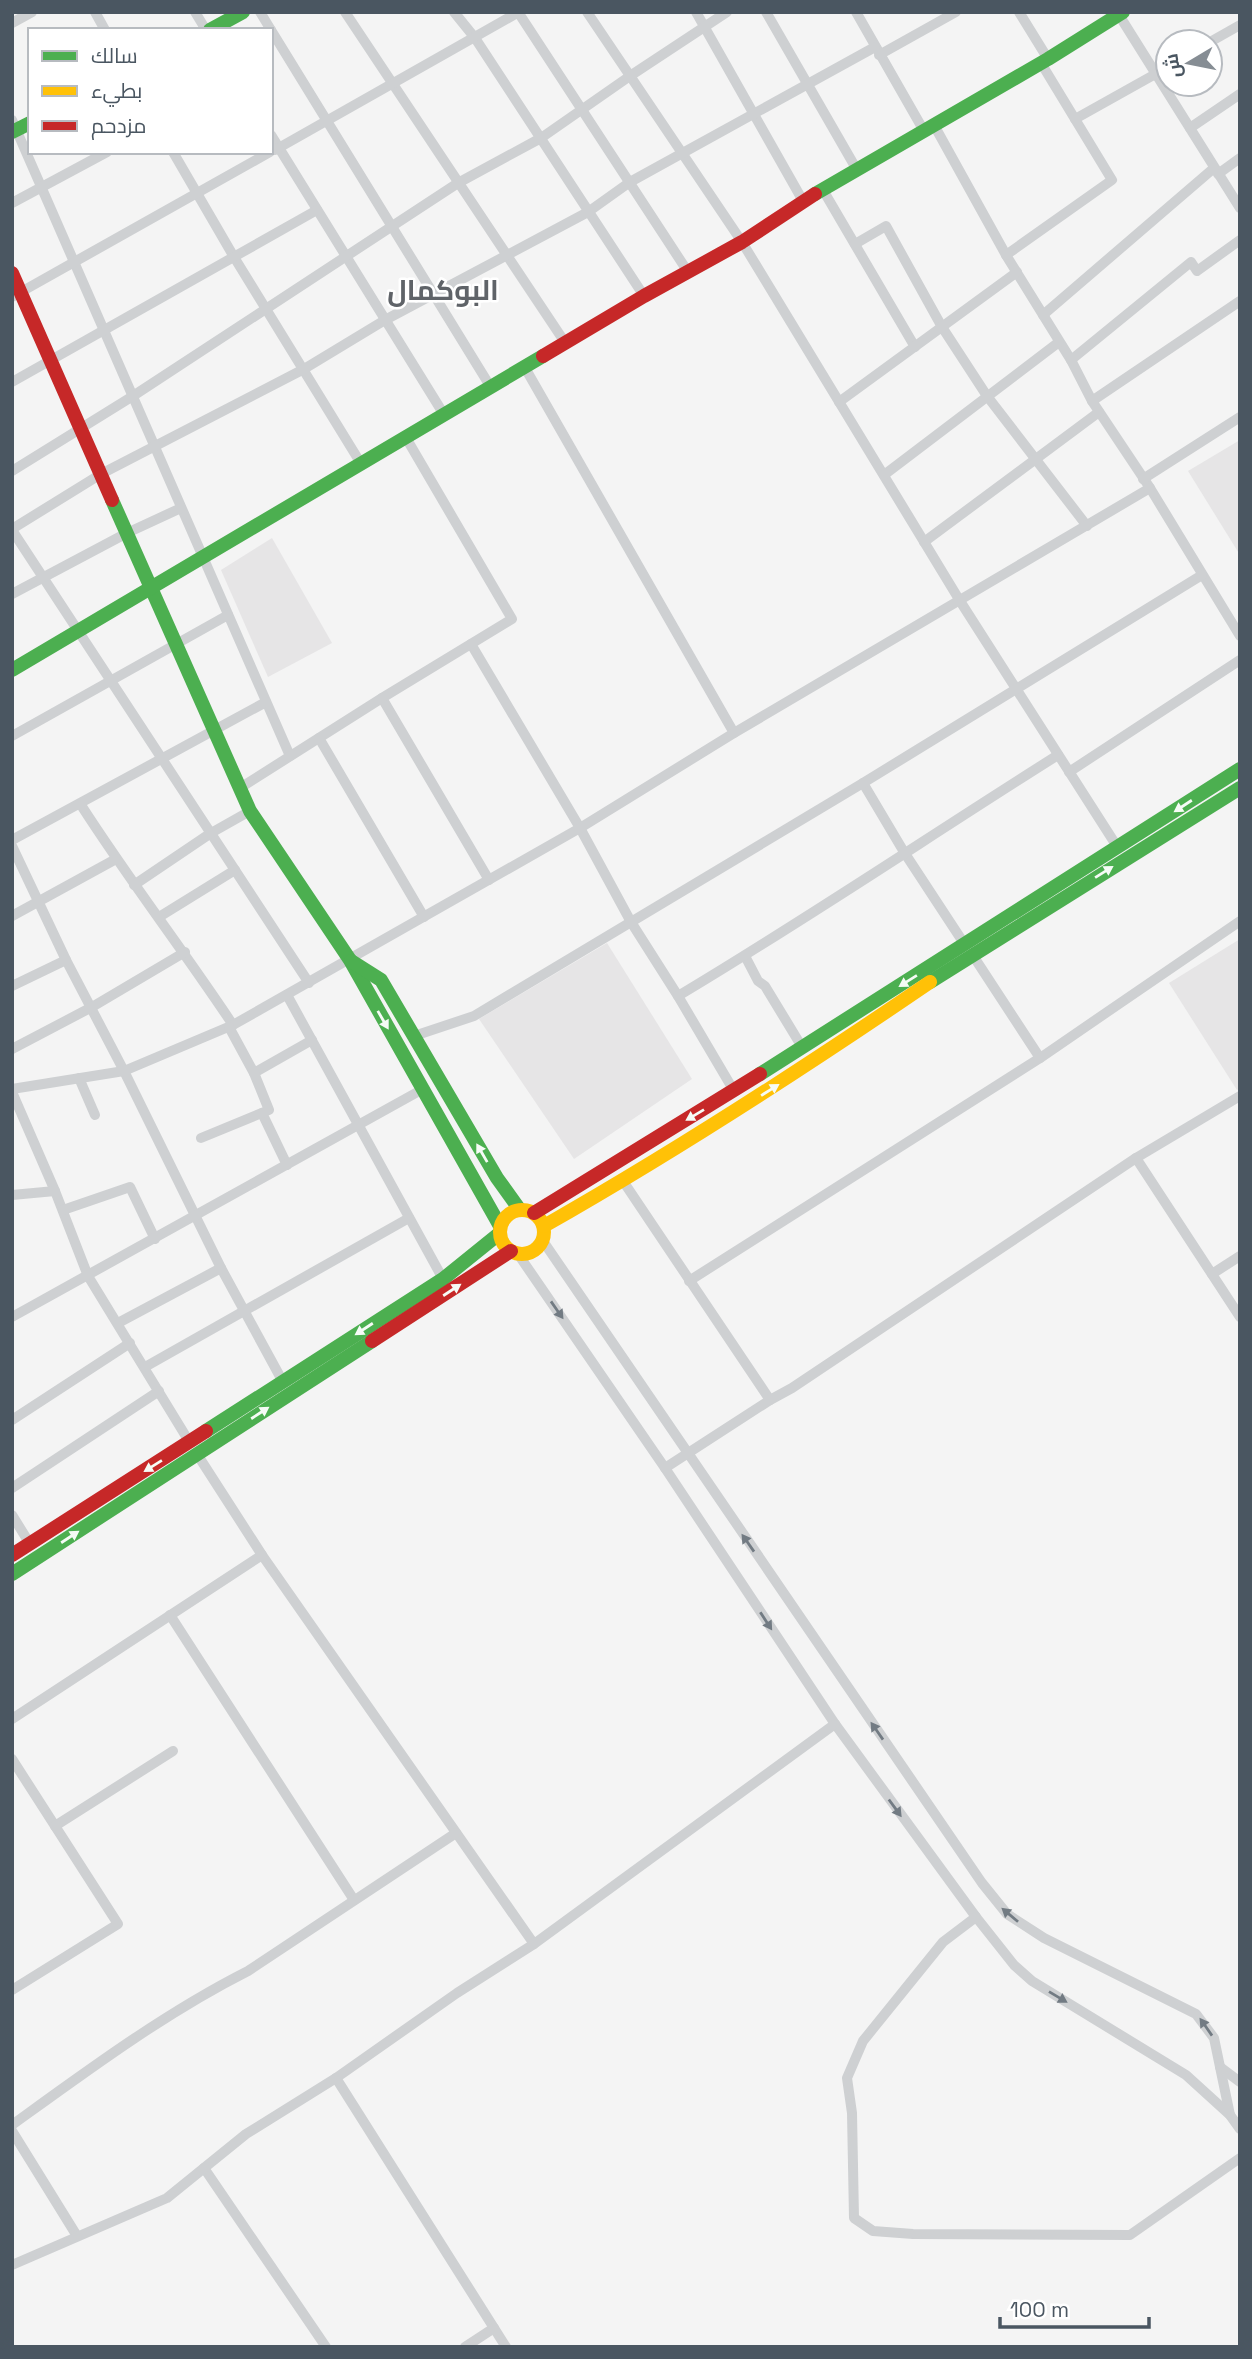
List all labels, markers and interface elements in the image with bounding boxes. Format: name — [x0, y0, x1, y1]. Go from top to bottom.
legend — [28, 28, 273, 154]
north arrow — [1154, 28, 1224, 98]
text: سالك — [91, 42, 138, 69]
text: ش — [1158, 52, 1187, 80]
text: بطيء — [91, 77, 142, 107]
text: مزدحم — [91, 112, 146, 140]
district label: البوكمال — [387, 272, 499, 308]
one-way arrow — [1173, 799, 1192, 812]
one-way arrow — [1094, 865, 1114, 878]
one-way arrow — [898, 974, 918, 987]
one-way arrow — [377, 1010, 389, 1029]
one-way arrow — [760, 1083, 779, 1096]
one-way arrow — [685, 1109, 704, 1122]
one-way arrow — [476, 1144, 488, 1163]
one-way arrow — [442, 1284, 461, 1297]
one-way arrow — [550, 1301, 564, 1319]
one-way arrow — [354, 1323, 374, 1336]
one-way arrow — [251, 1407, 270, 1420]
one-way arrow — [143, 1459, 162, 1472]
one-way arrow — [60, 1531, 79, 1544]
one-way arrow — [742, 1534, 755, 1553]
one-way arrow — [760, 1611, 773, 1630]
one-way arrow — [870, 1722, 884, 1740]
one-way arrow — [888, 1799, 902, 1817]
one-way arrow — [1001, 1907, 1019, 1923]
one-way arrow — [1049, 1991, 1068, 2004]
one-way arrow — [1199, 2018, 1213, 2036]
scale bar — [1000, 2286, 1149, 2330]
text: 100 m — [1010, 2296, 1069, 2323]

